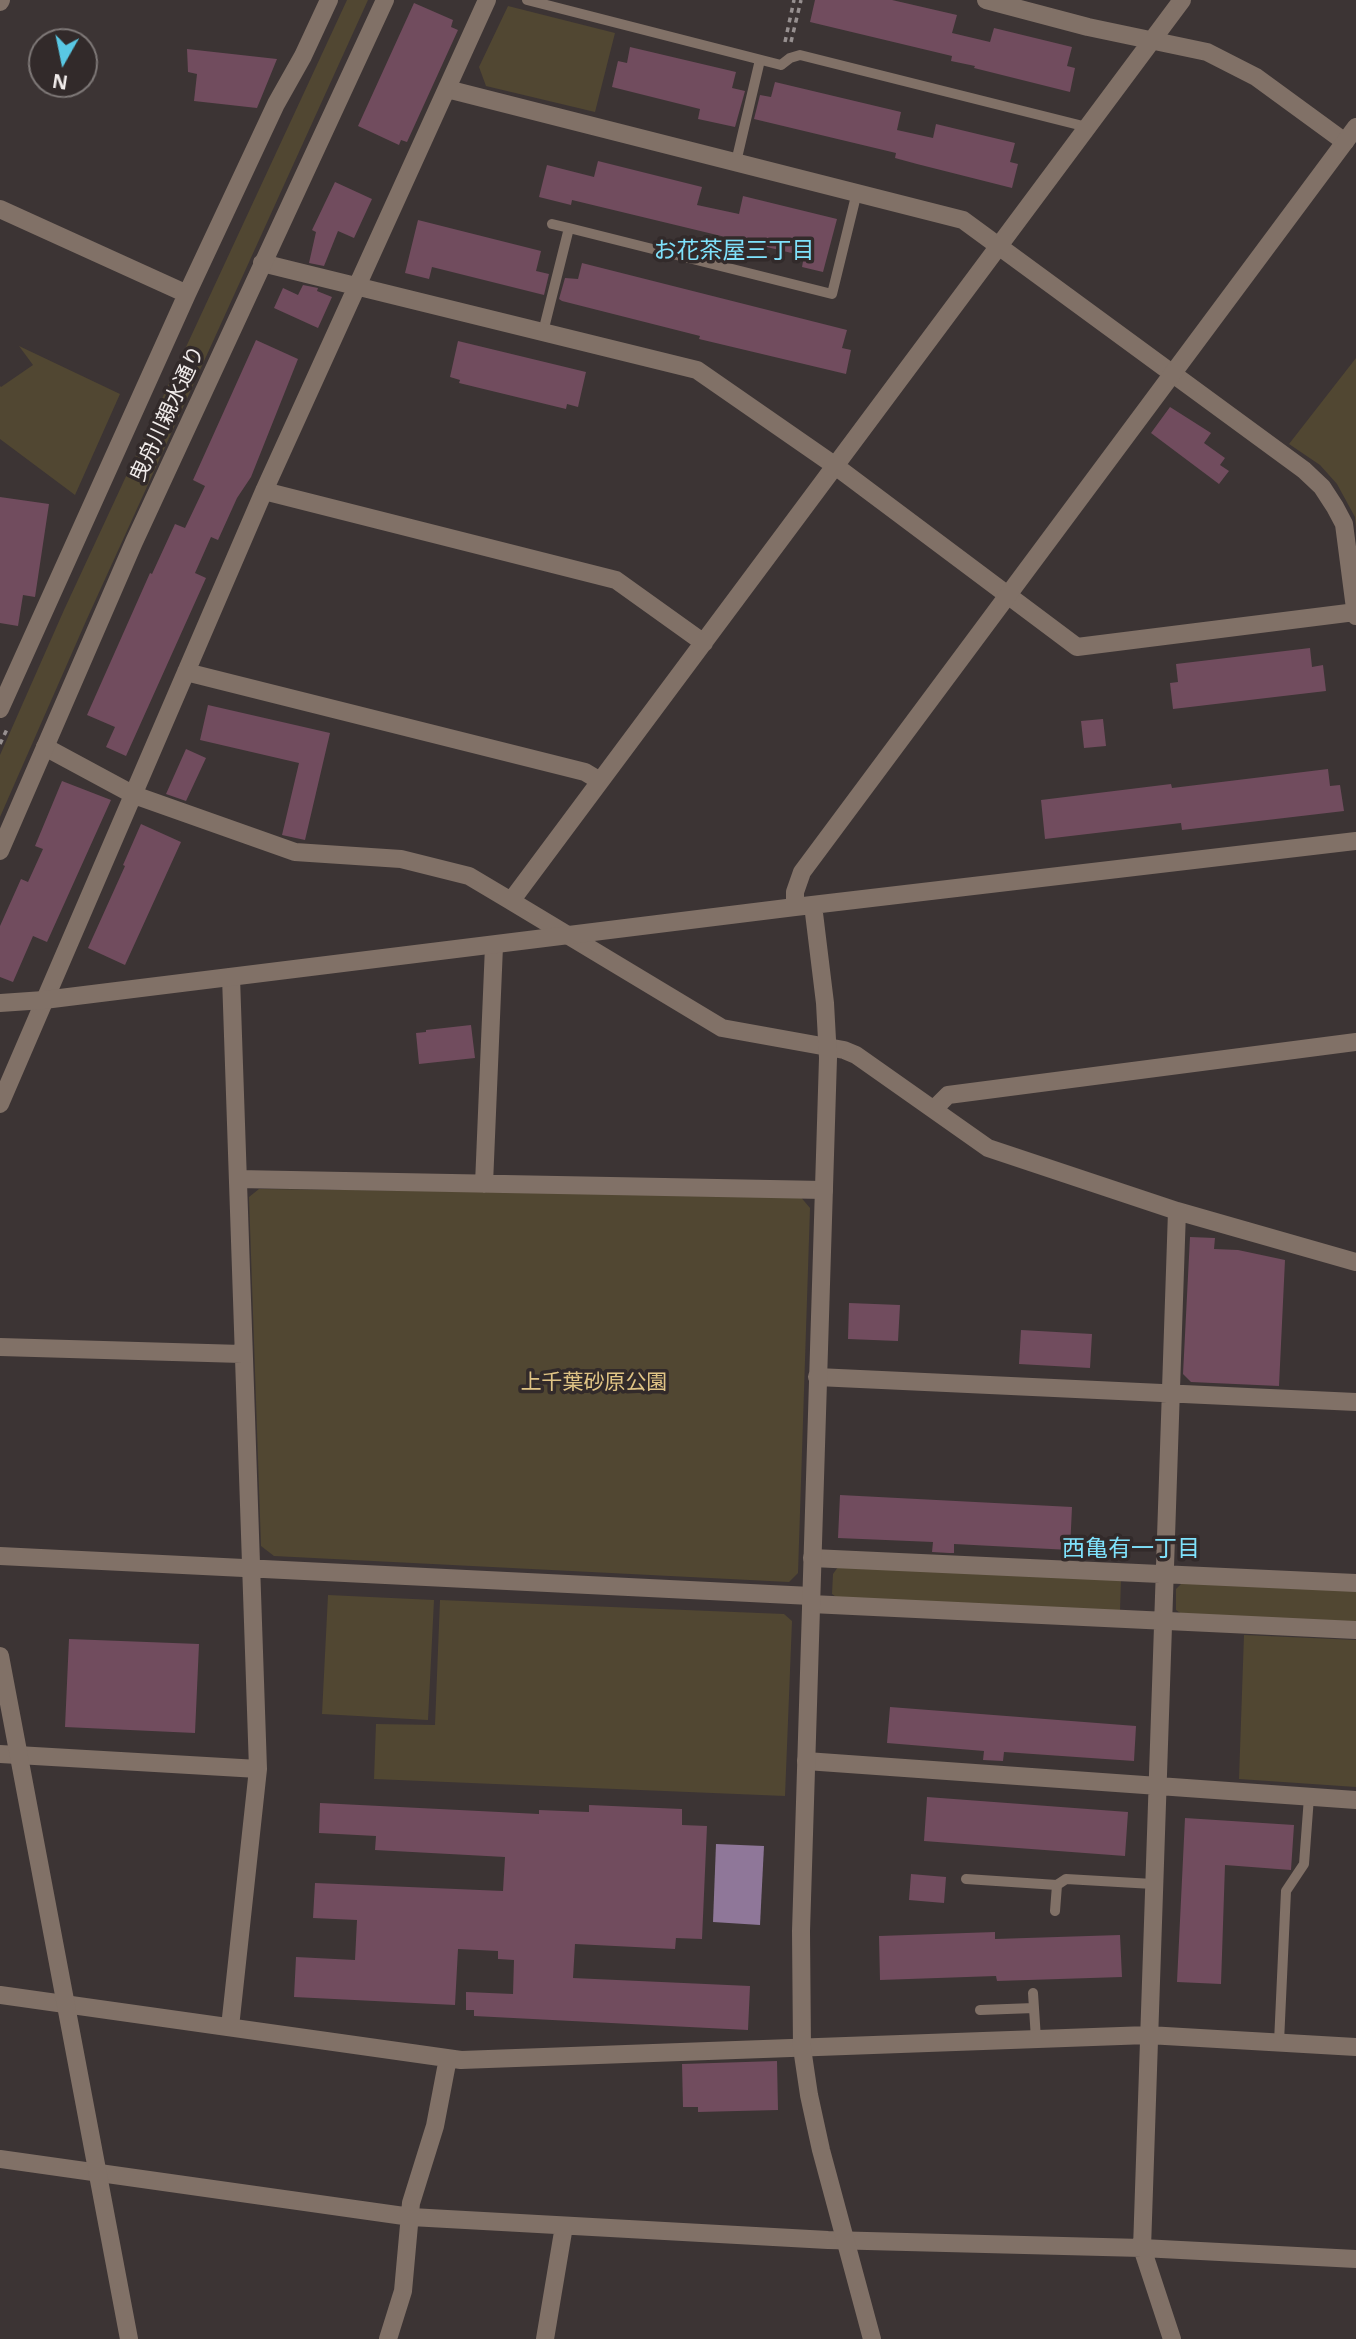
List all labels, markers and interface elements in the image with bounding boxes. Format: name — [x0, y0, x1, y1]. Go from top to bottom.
north arrow — [28, 28, 98, 98]
text: N — [50, 68, 70, 96]
district label: お花茶屋三丁目 — [654, 237, 814, 265]
street label: 曳舟川親水通り — [126, 342, 210, 486]
park label: 上千葉砂原公園 — [521, 1370, 667, 1396]
district label: 西亀有一丁目 — [1062, 1535, 1200, 1563]

